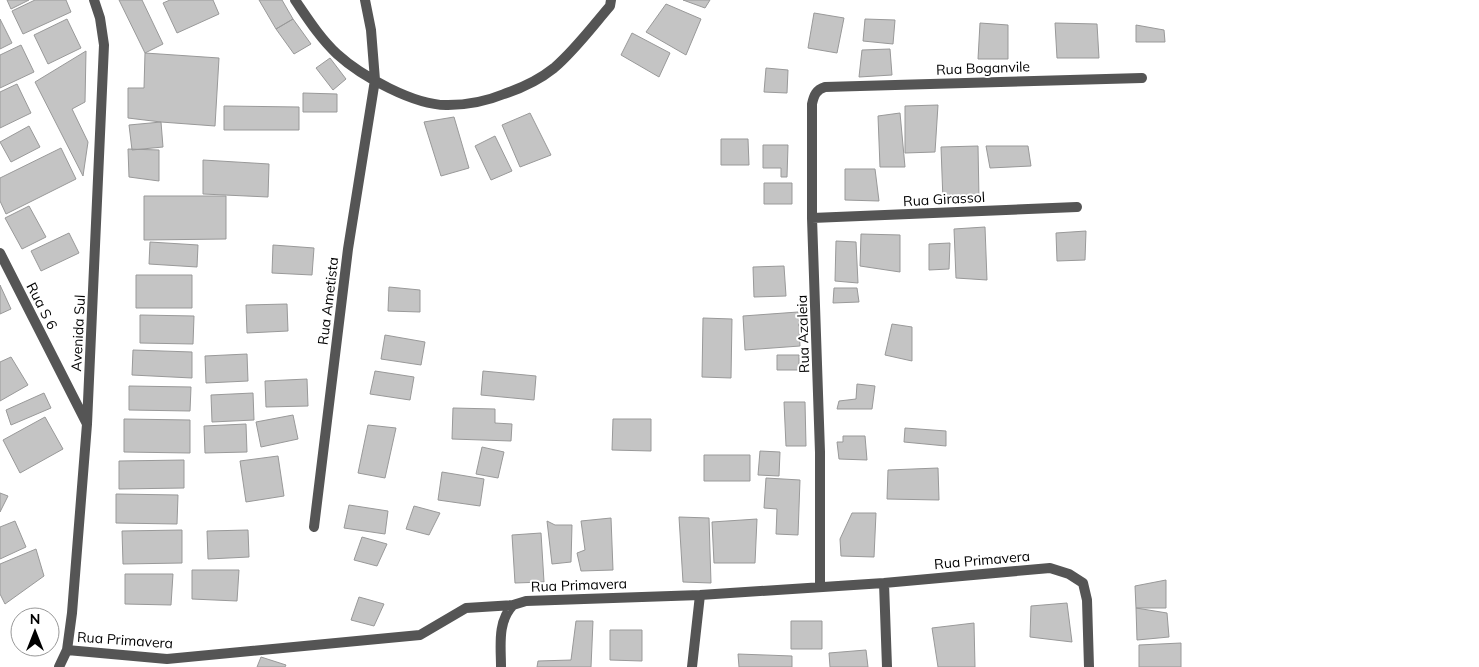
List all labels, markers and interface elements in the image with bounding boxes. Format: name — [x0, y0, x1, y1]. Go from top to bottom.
street label: Rua Boganvile — [936, 57, 1030, 79]
street label: Rua Girassol — [903, 188, 985, 210]
street label: Rua Ametista — [314, 256, 342, 346]
street label: Rua S 6 — [22, 279, 62, 333]
street label: Avenida Sul — [67, 294, 89, 372]
street label: Rua Azaleia — [793, 295, 813, 373]
street label: Rua Primavera — [933, 547, 1031, 573]
street label: Rua Primavera — [531, 574, 627, 596]
north arrow — [10, 607, 60, 657]
text: N — [30, 610, 40, 628]
street label: Rua Primavera — [76, 628, 174, 652]

